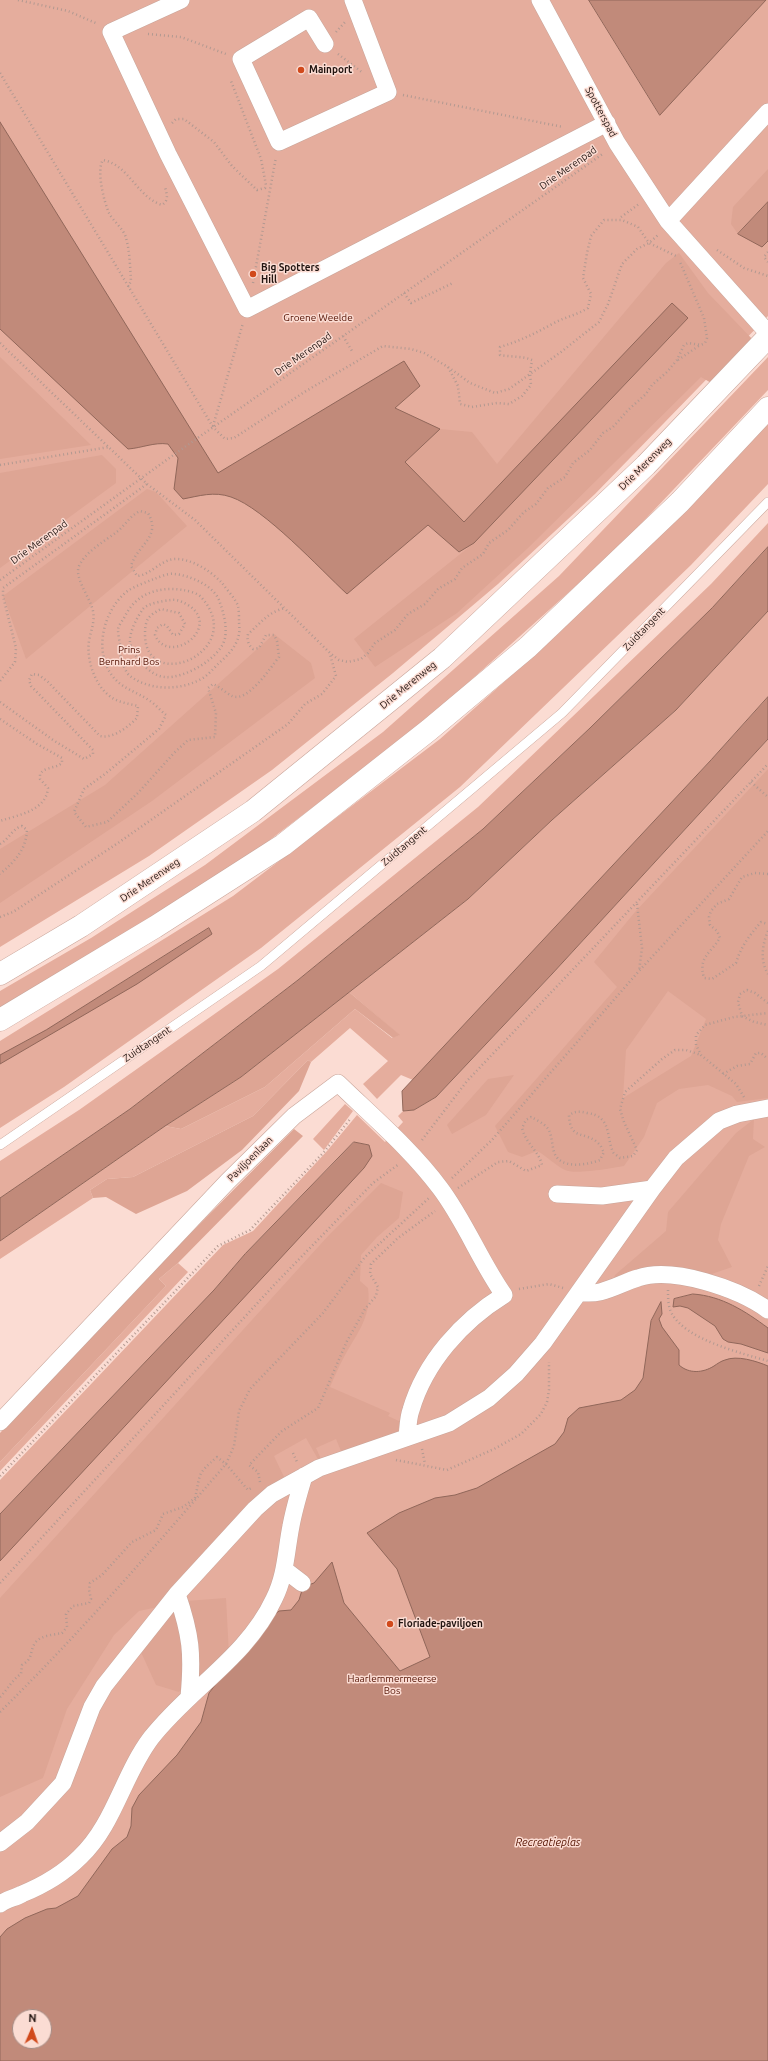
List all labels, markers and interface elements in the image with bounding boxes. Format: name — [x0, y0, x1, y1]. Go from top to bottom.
place label: Mainport — [309, 64, 352, 76]
marker: Mainport — [296, 65, 306, 75]
street label: Spotterspad — [583, 85, 619, 139]
street label: Drie Merenpad — [537, 144, 599, 192]
place label: Big Spotters Hill — [261, 262, 319, 286]
marker: Big Spotters Hill — [248, 269, 258, 279]
park label: Groene Weelde — [283, 312, 353, 324]
street label: Drie Merenpad — [272, 330, 334, 378]
street label: Drie Merenweg — [616, 435, 674, 493]
street label: Drie Merenpad — [8, 517, 70, 567]
street label: Zuidtangent — [620, 605, 668, 653]
park label: Prins Bernhard Bos — [99, 644, 159, 668]
street label: Drie Merenweg — [377, 659, 439, 711]
street label: Zuidtangent — [379, 824, 429, 868]
street label: Drie Merenweg — [118, 856, 182, 904]
street label: Zuidtangent — [121, 1024, 173, 1064]
street label: Paviljoenlaan — [225, 1134, 275, 1184]
place label: Floriade-paviljoen — [398, 1618, 483, 1630]
marker: Floriade-paviljoen — [385, 1619, 395, 1629]
park label: Haarlemmermeerse Bos — [347, 1673, 437, 1696]
water label: Recreatieplas — [516, 1835, 580, 1849]
north arrow — [12, 2009, 52, 2049]
text: N — [28, 2012, 37, 2024]

